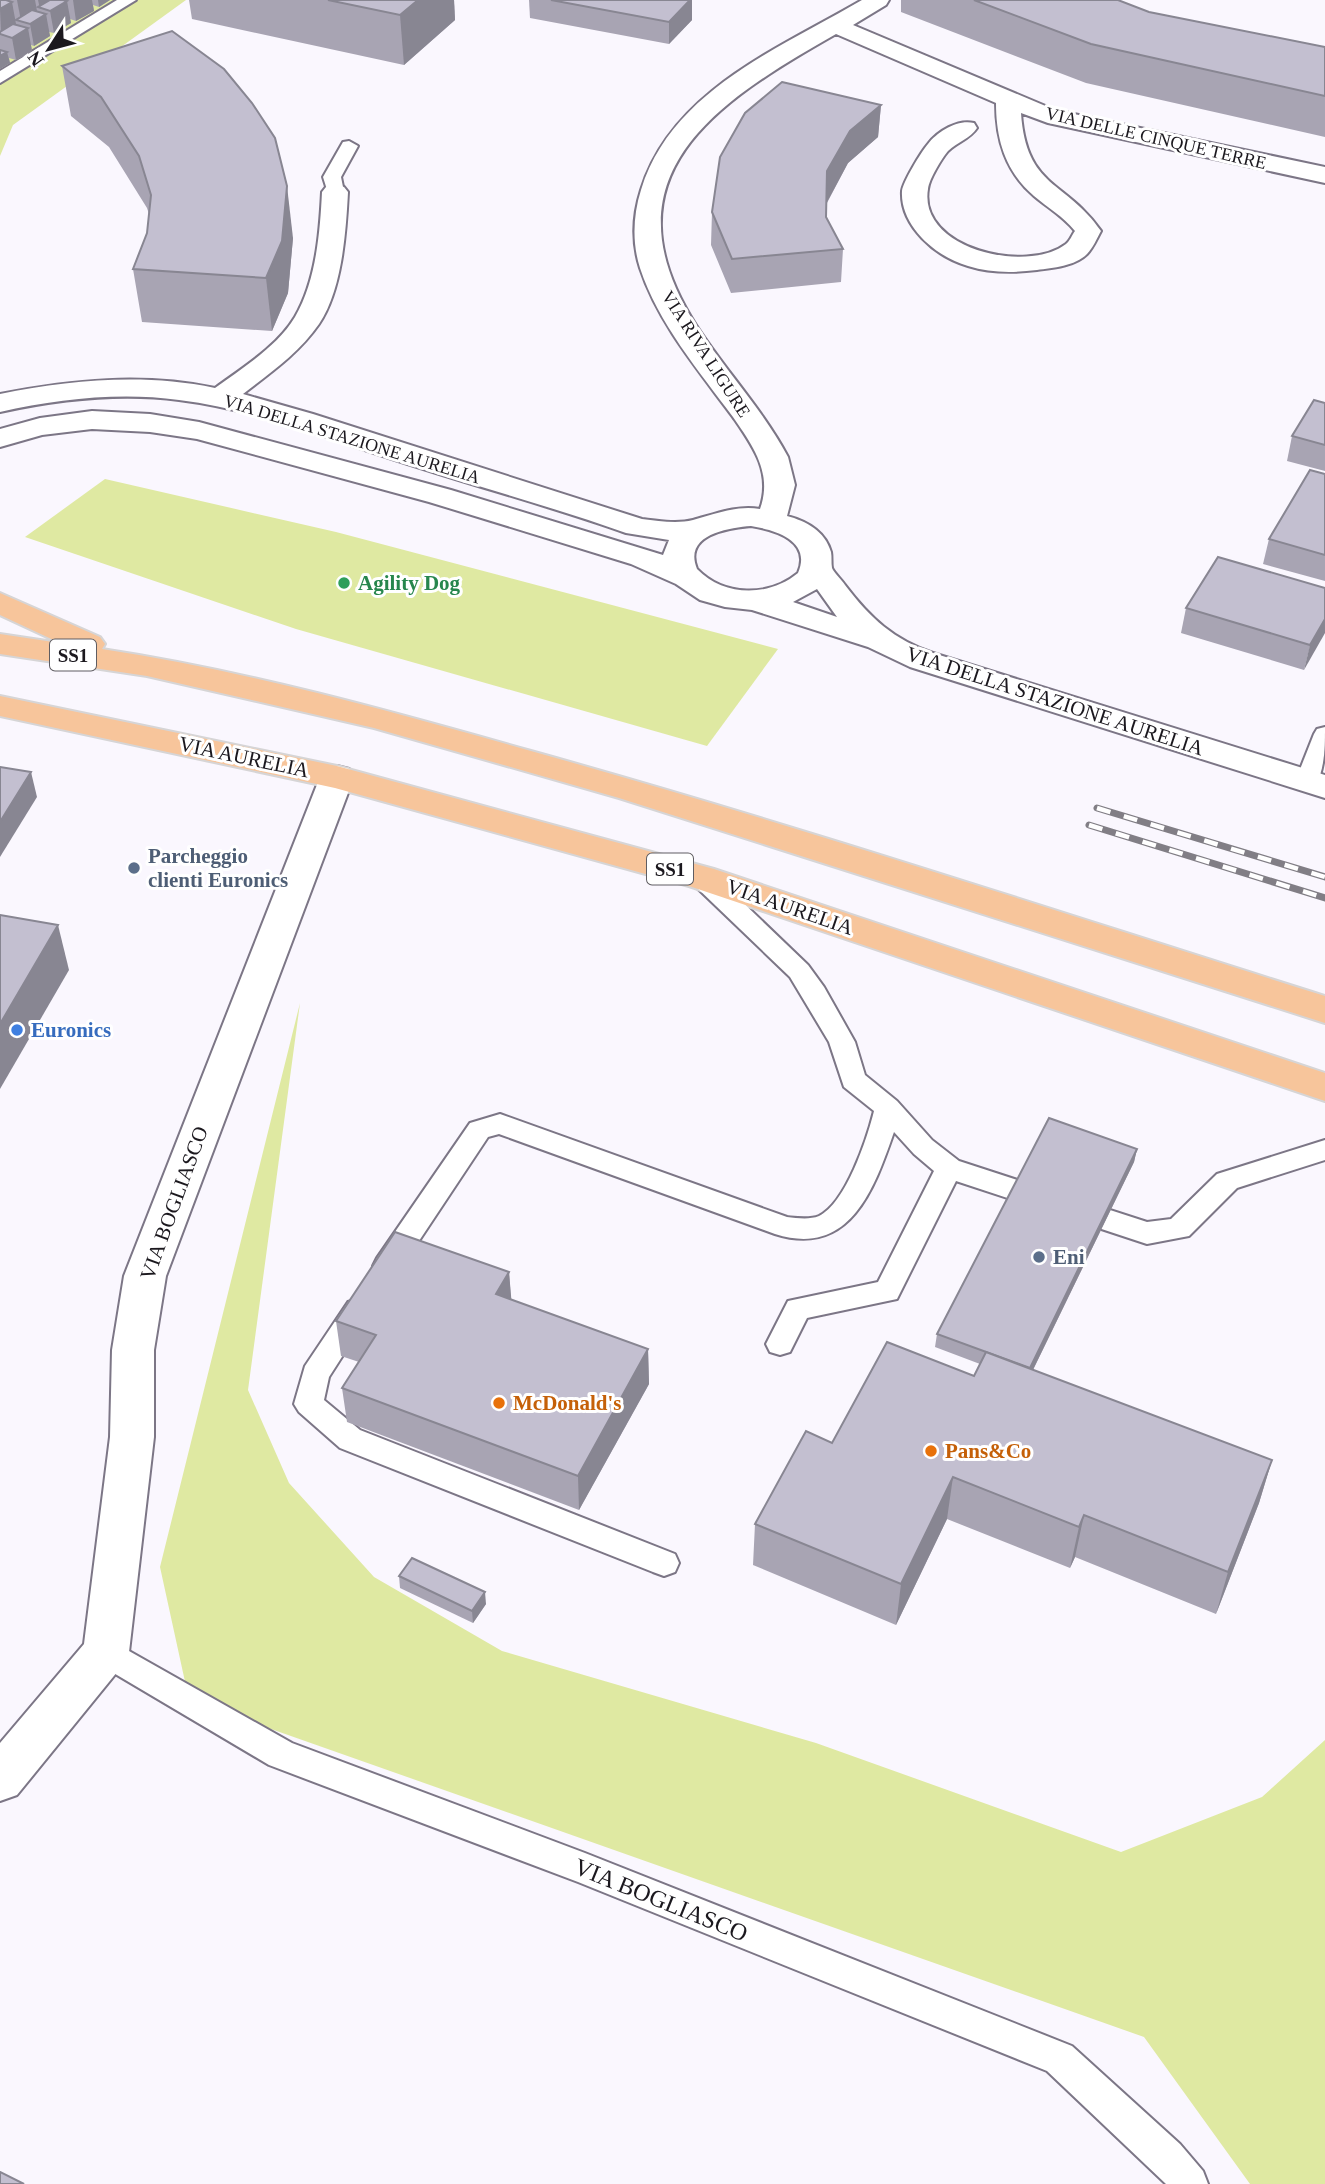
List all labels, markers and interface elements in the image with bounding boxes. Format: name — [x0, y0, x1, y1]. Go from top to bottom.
north arrow — [14, 14, 84, 84]
text: N — [23, 47, 48, 70]
street label: VIA DELLE CINQUE TERRE — [1044, 103, 1268, 173]
street label: VIA RIVA LIGURE — [658, 287, 754, 421]
street label: VIA DELLA STAZIONE AURELIA — [221, 390, 483, 488]
place label: Agility Dog — [358, 571, 461, 595]
marker: Agility Dog — [336, 575, 352, 591]
road number: SS1 — [50, 640, 96, 670]
street label: VIA DELLA STAZIONE AURELIA — [903, 641, 1208, 761]
street label: VIA AURELIA — [177, 731, 312, 783]
place label: Parcheggio clienti Euronics — [148, 844, 288, 892]
road number: SS1 — [647, 854, 693, 884]
marker: Parcheggio clienti Euronics — [126, 860, 142, 876]
street label: VIA AURELIA — [723, 874, 857, 940]
place label: Euronics — [31, 1018, 111, 1042]
marker: Euronics — [9, 1022, 25, 1038]
street label: VIA BOGLIASCO — [135, 1123, 213, 1283]
place label: Eni — [1053, 1245, 1085, 1269]
marker: Eni — [1031, 1249, 1047, 1265]
place label: McDonald's — [513, 1391, 622, 1415]
marker: McDonald's — [491, 1395, 507, 1411]
place label: Pans&Co — [945, 1439, 1031, 1463]
marker: Pans&Co — [923, 1443, 939, 1459]
street label: VIA BOGLIASCO — [571, 1853, 751, 1947]

